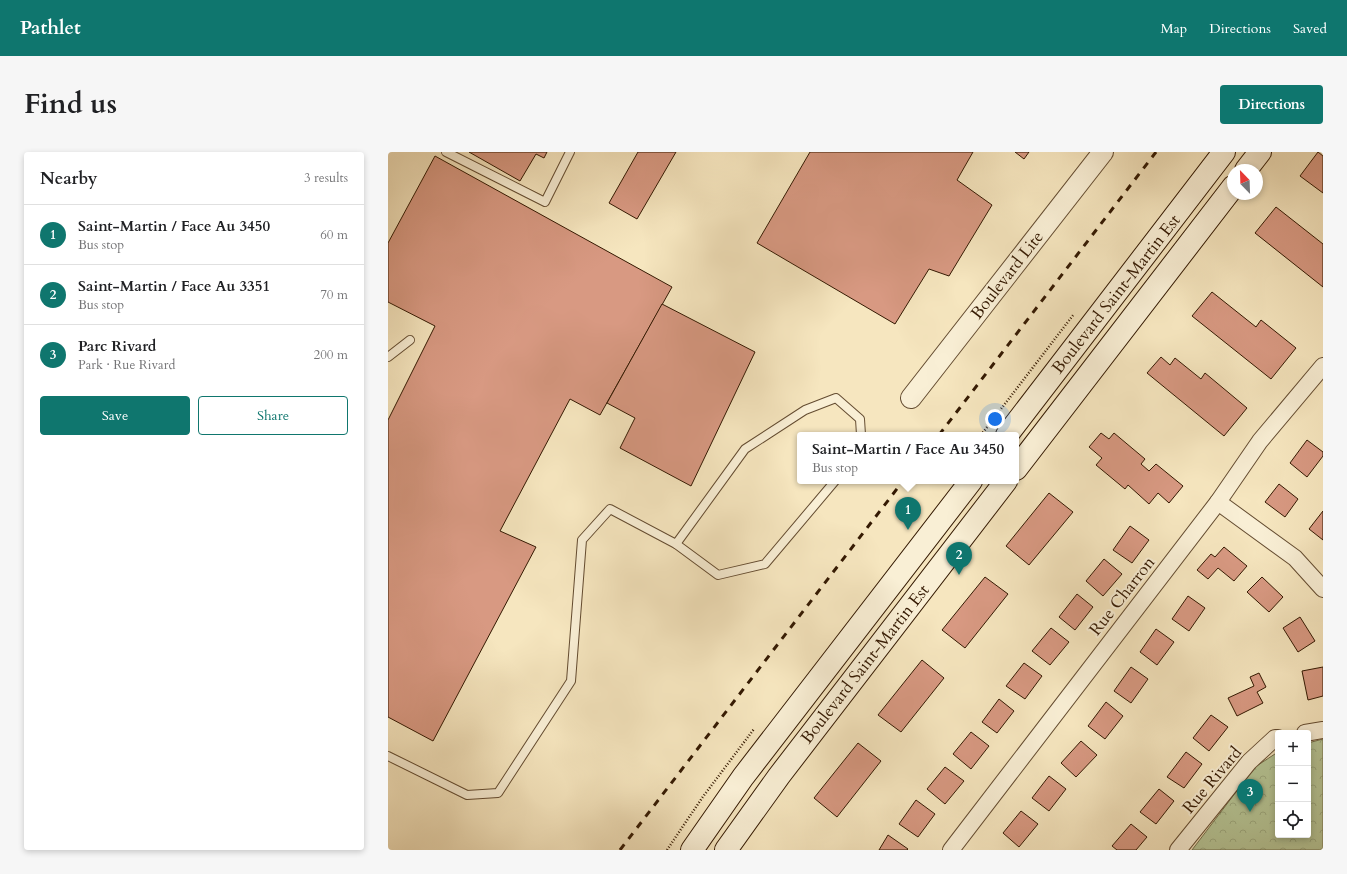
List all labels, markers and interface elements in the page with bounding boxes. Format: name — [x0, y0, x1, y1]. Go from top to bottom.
text: Pathlet — [20, 15, 81, 41]
text: Map — [1161, 19, 1187, 38]
text: Directions — [1209, 19, 1271, 38]
text: Saved — [1293, 19, 1327, 38]
text: Find us — [24, 85, 117, 123]
button: Directions — [1220, 85, 1323, 124]
north arrow — [1227, 164, 1263, 200]
text: Nearby — [40, 167, 97, 190]
text: 3 results — [304, 169, 348, 187]
street label: Boulevard Saint-Martin Est — [1046, 209, 1186, 379]
text: Saint-Martin / Face Au 3450 — [78, 216, 270, 236]
text: 1 — [50, 226, 56, 244]
text: 60 m — [320, 226, 348, 244]
street label: Boulevard Lite — [965, 226, 1049, 324]
text: Bus stop — [78, 236, 124, 254]
text: Saint-Martin / Face Au 3351 — [78, 276, 270, 296]
text: 2 — [50, 286, 56, 304]
text: 70 m — [320, 286, 348, 304]
text: Bus stop — [78, 296, 124, 314]
text: Parc Rivard — [78, 336, 156, 356]
text: 3 — [50, 346, 56, 364]
text: 200 m — [314, 346, 348, 364]
text: Park · Rue Rivard — [78, 356, 175, 374]
button: Save — [40, 396, 190, 435]
button: Share — [198, 396, 348, 435]
your location — [985, 409, 1005, 429]
popup — [797, 432, 1019, 484]
text: Saint-Martin / Face Au 3450 — [812, 439, 1004, 459]
text: Bus stop — [812, 459, 858, 477]
pin: 1 — [895, 497, 921, 530]
pin: 2 — [946, 542, 972, 575]
street label: Rue Charron — [1084, 551, 1160, 640]
street label: Boulevard Saint-Martin Est — [795, 579, 935, 749]
map controls — [1275, 730, 1311, 838]
button: + — [1275, 730, 1311, 766]
street label: Rue Rivard — [1177, 742, 1247, 818]
button: − — [1275, 766, 1311, 802]
pin: 3 — [1237, 779, 1263, 812]
button: locate — [1275, 802, 1311, 838]

